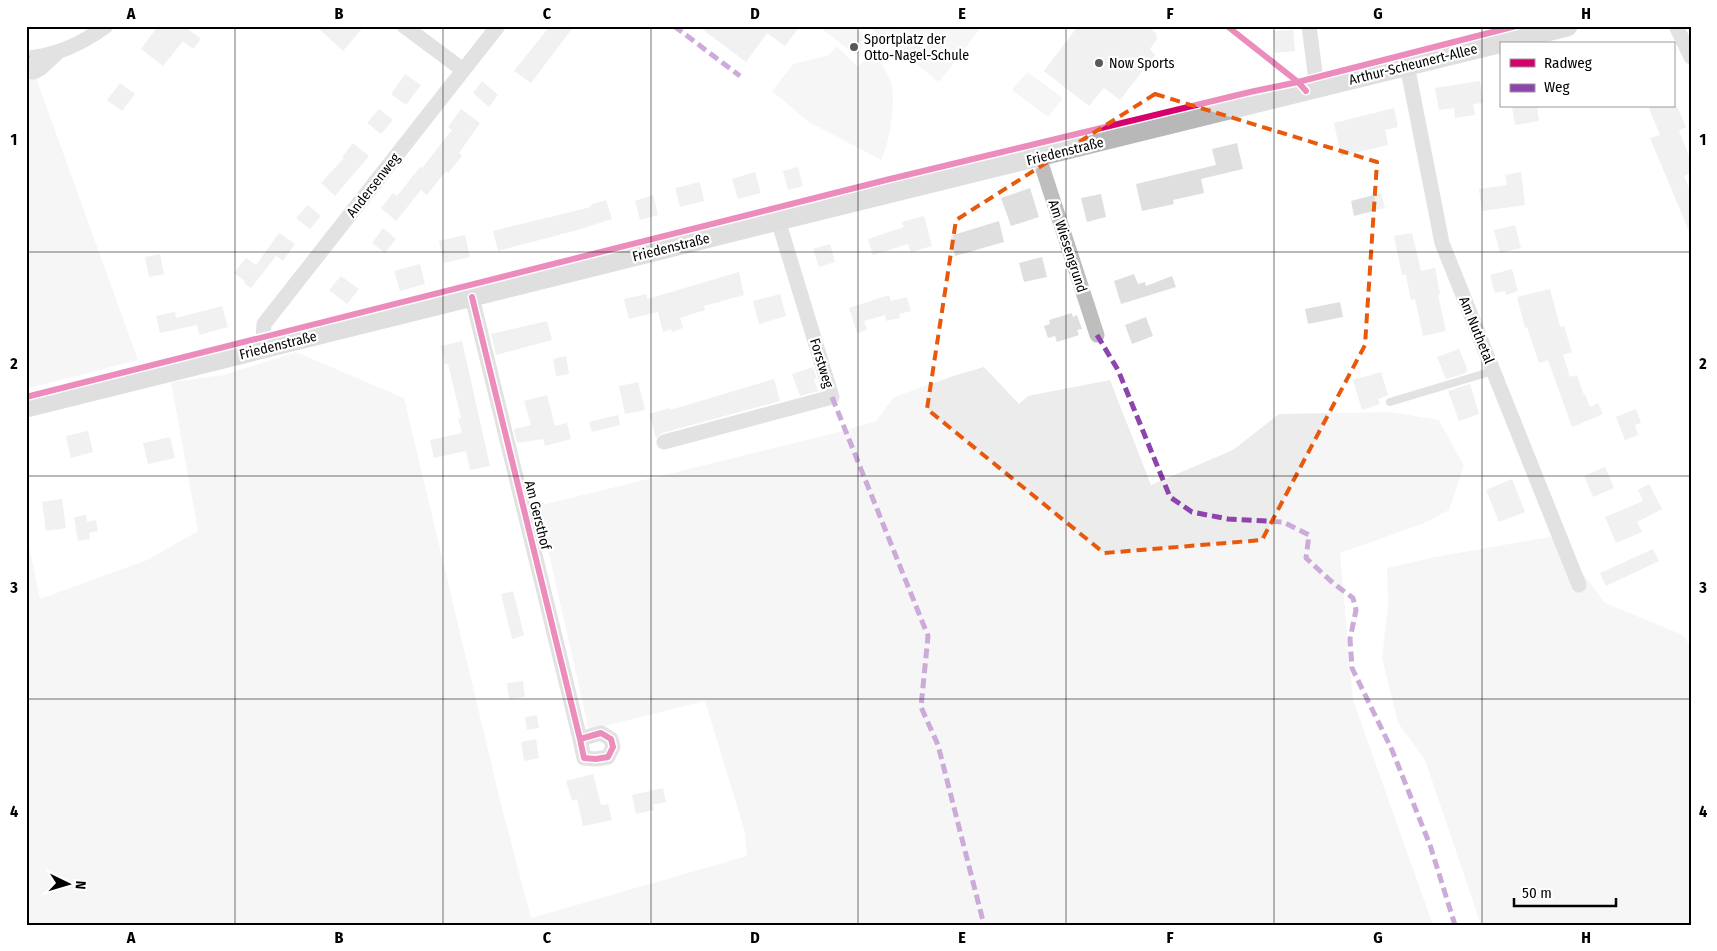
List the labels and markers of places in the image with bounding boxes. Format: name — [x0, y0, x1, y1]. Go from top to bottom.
place label: Sportplatz der Otto-Nagel-Schule — [864, 31, 969, 64]
marker: Sportplatz der Otto-Nagel-Schule — [848, 41, 860, 53]
place label: Now Sports — [1109, 55, 1175, 72]
marker: Now Sports — [1093, 57, 1105, 69]

